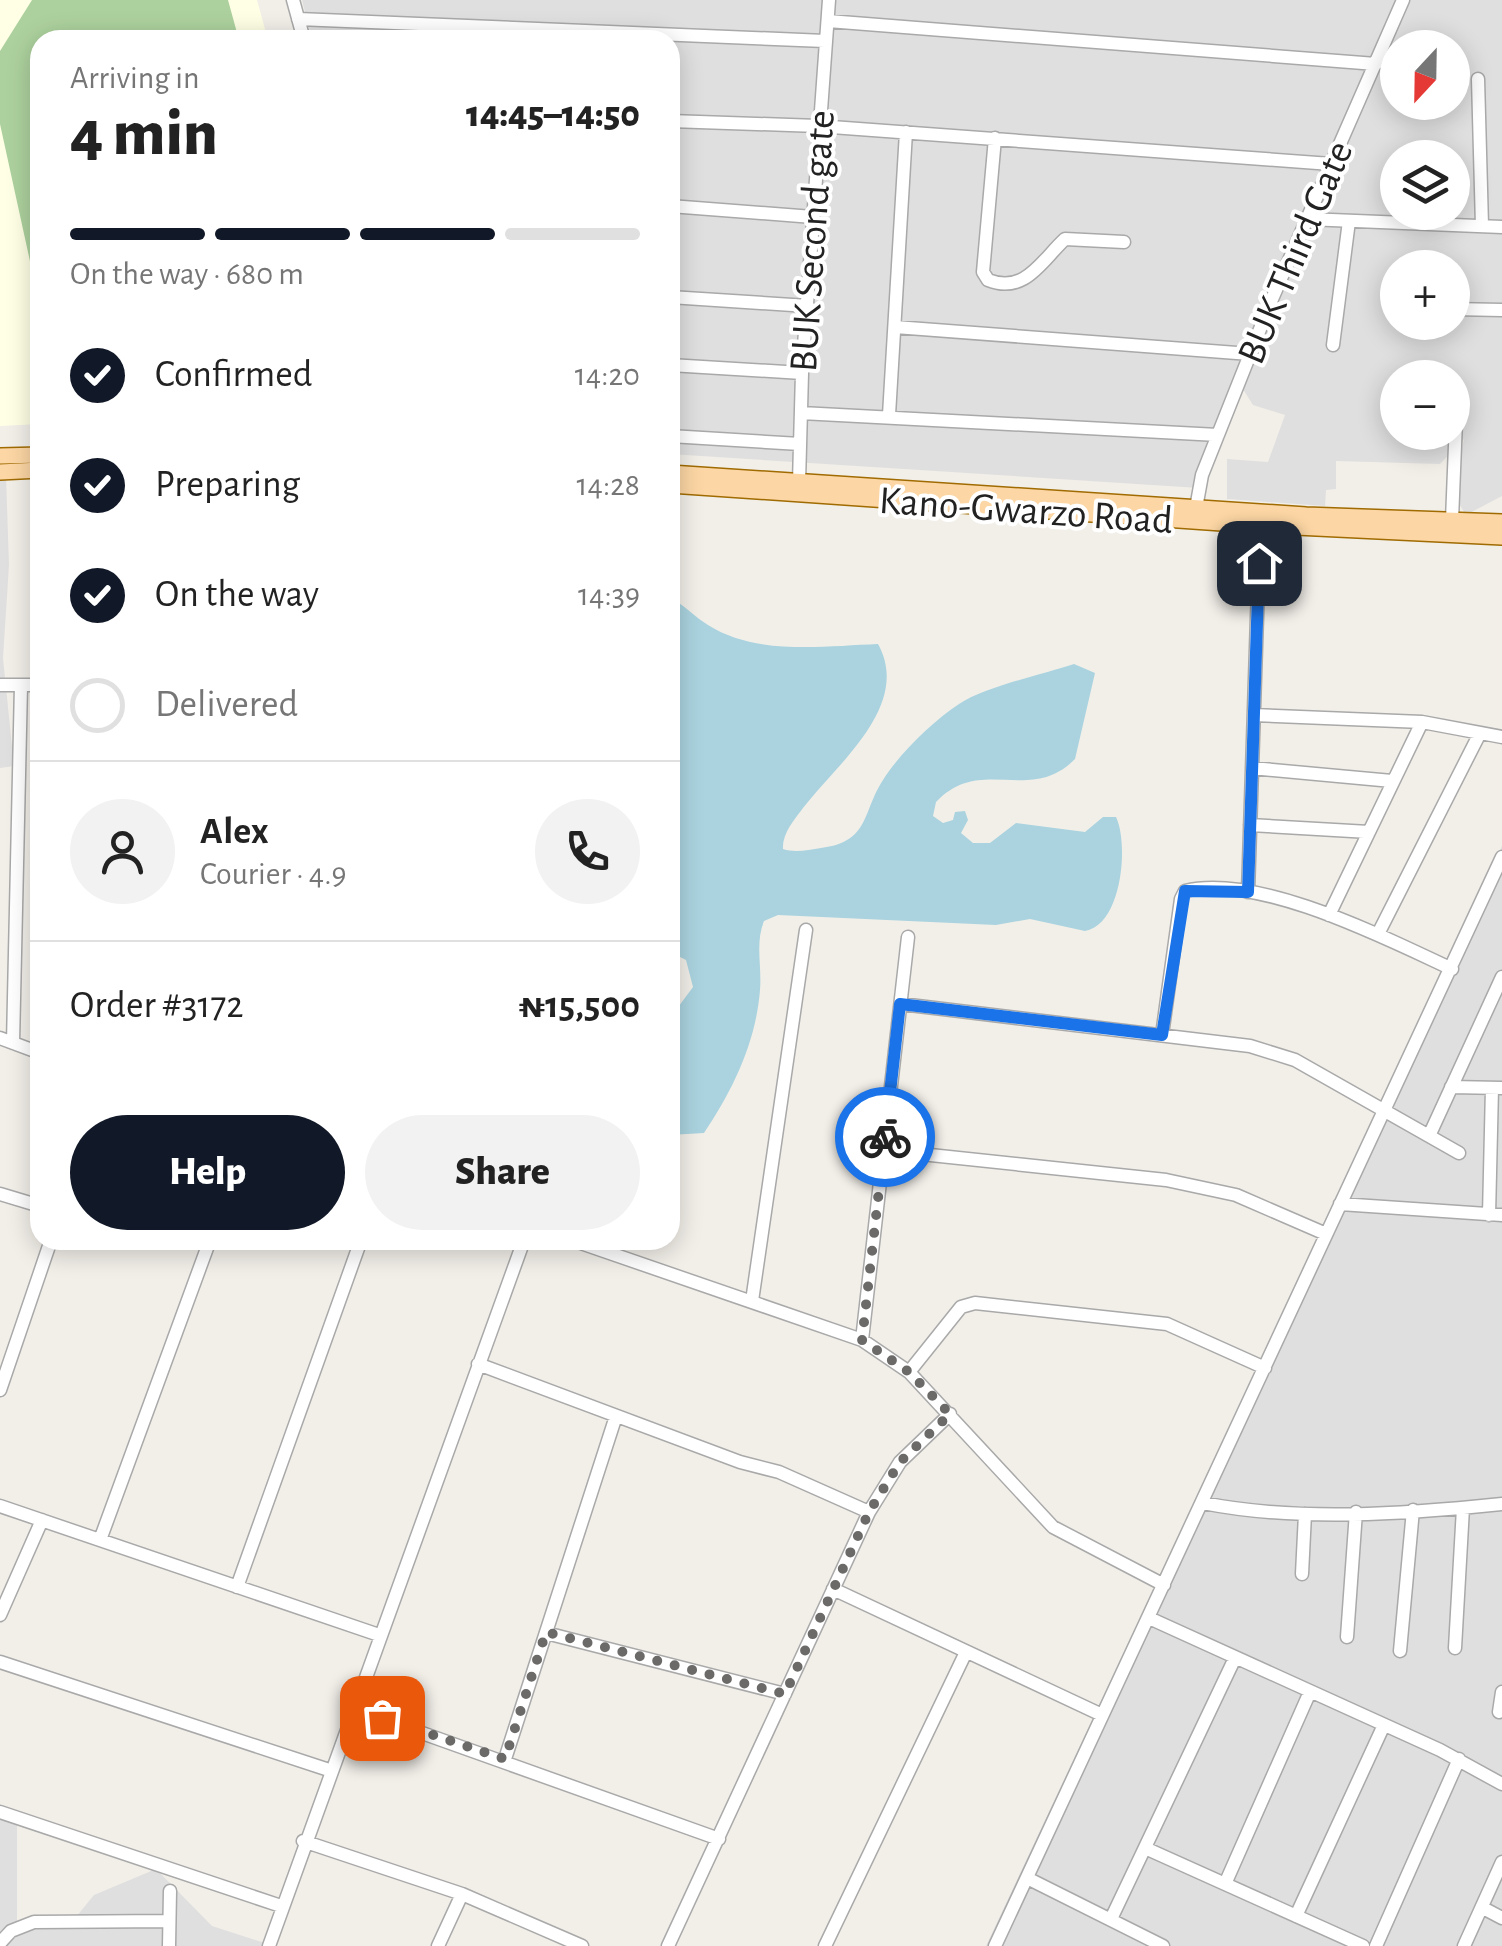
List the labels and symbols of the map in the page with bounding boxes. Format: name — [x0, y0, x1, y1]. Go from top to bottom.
north arrow — [1380, 30, 1470, 120]
street label: BUK Second gate — [784, 109, 842, 373]
street label: BUK Third Gate — [1231, 136, 1361, 370]
street label: Kano-Gwarzo Road — [878, 481, 1174, 541]
pin — [1217, 521, 1302, 606]
courier — [835, 1087, 935, 1187]
pin — [340, 1676, 425, 1761]

